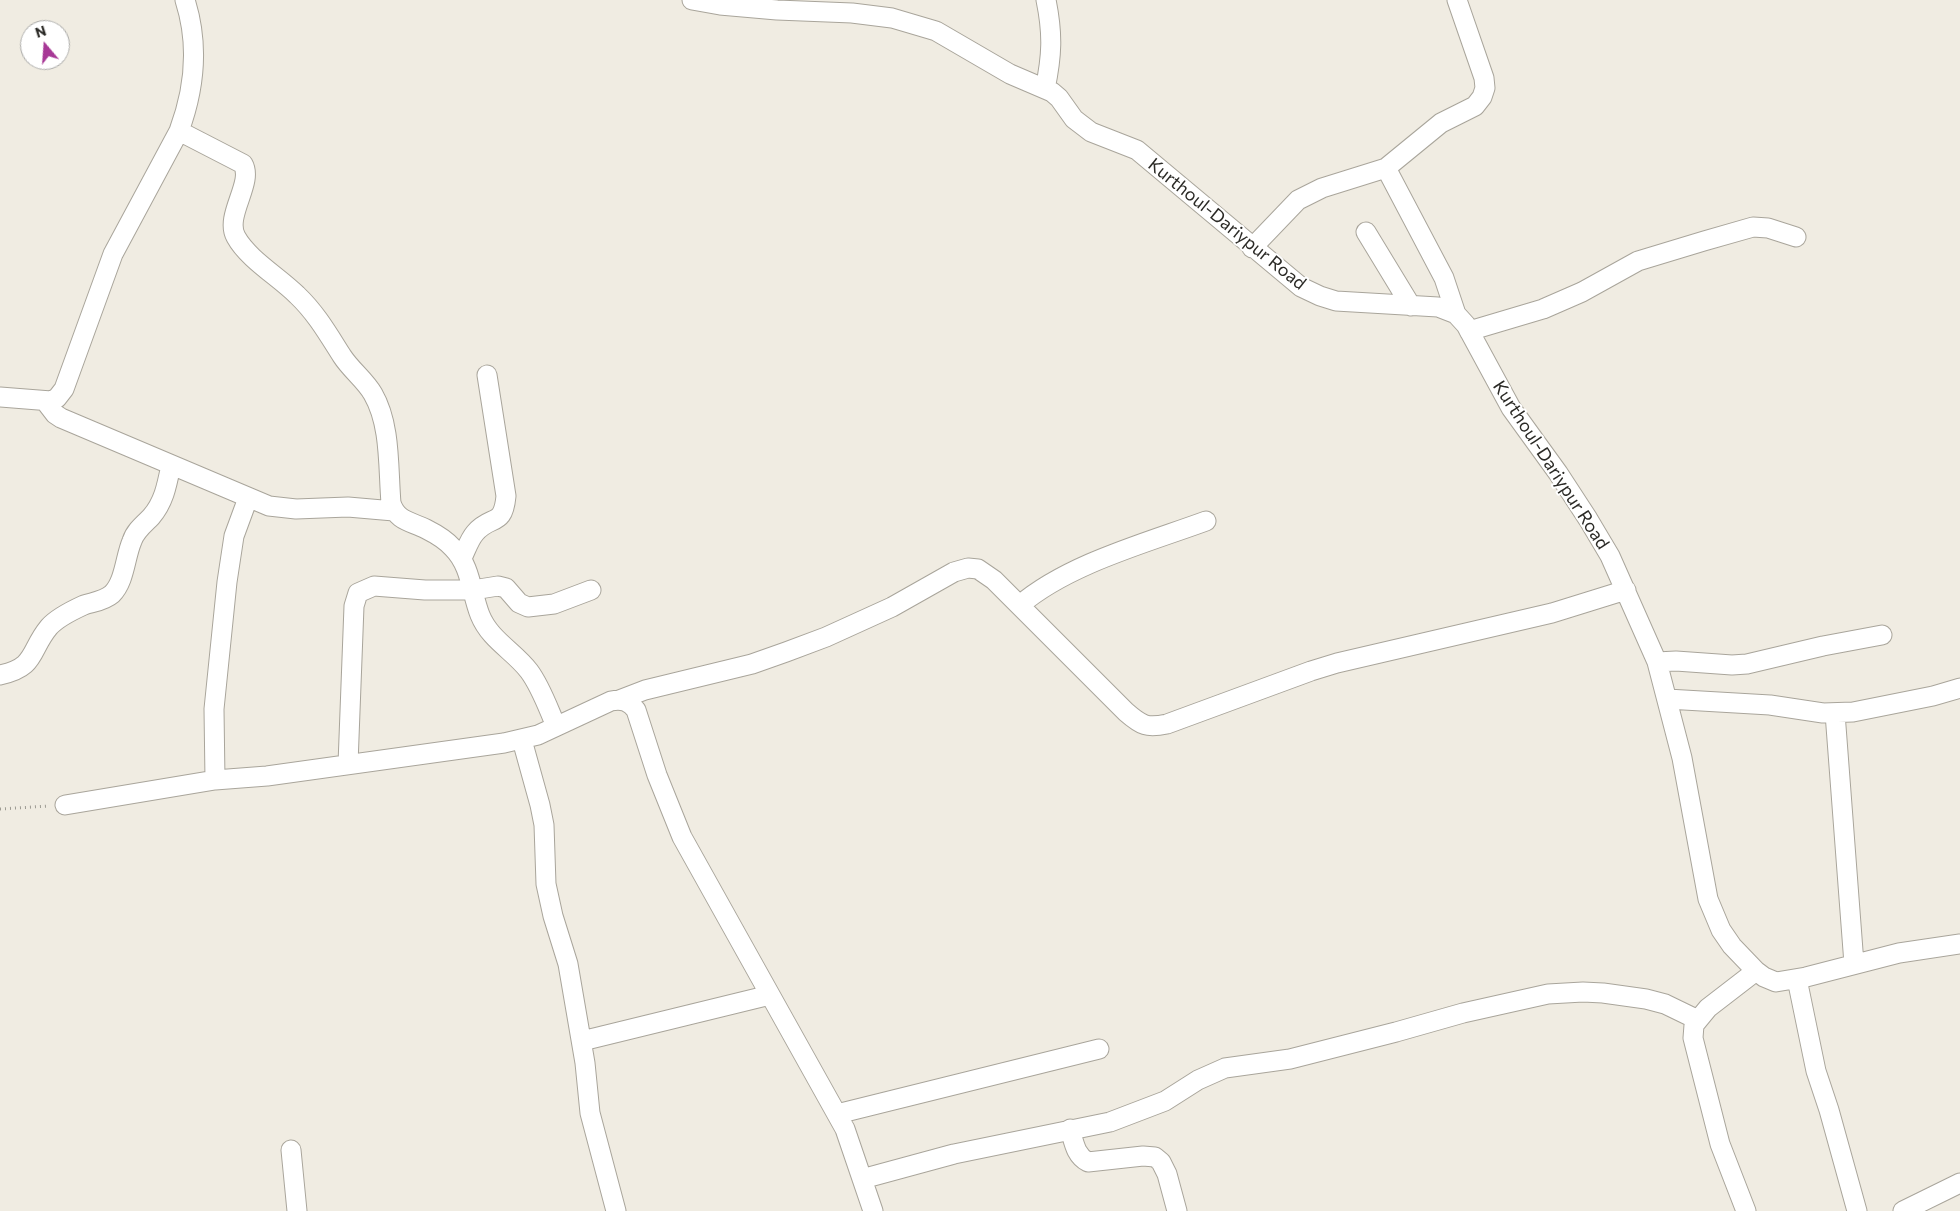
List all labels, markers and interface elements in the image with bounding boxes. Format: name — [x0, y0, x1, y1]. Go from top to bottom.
north arrow — [20, 20, 70, 70]
text: N — [33, 22, 48, 41]
street label: Kurthoul-Dariypur Road — [1144, 154, 1310, 294]
street label: Kurthoul-Dariypur Road — [1488, 377, 1614, 553]

